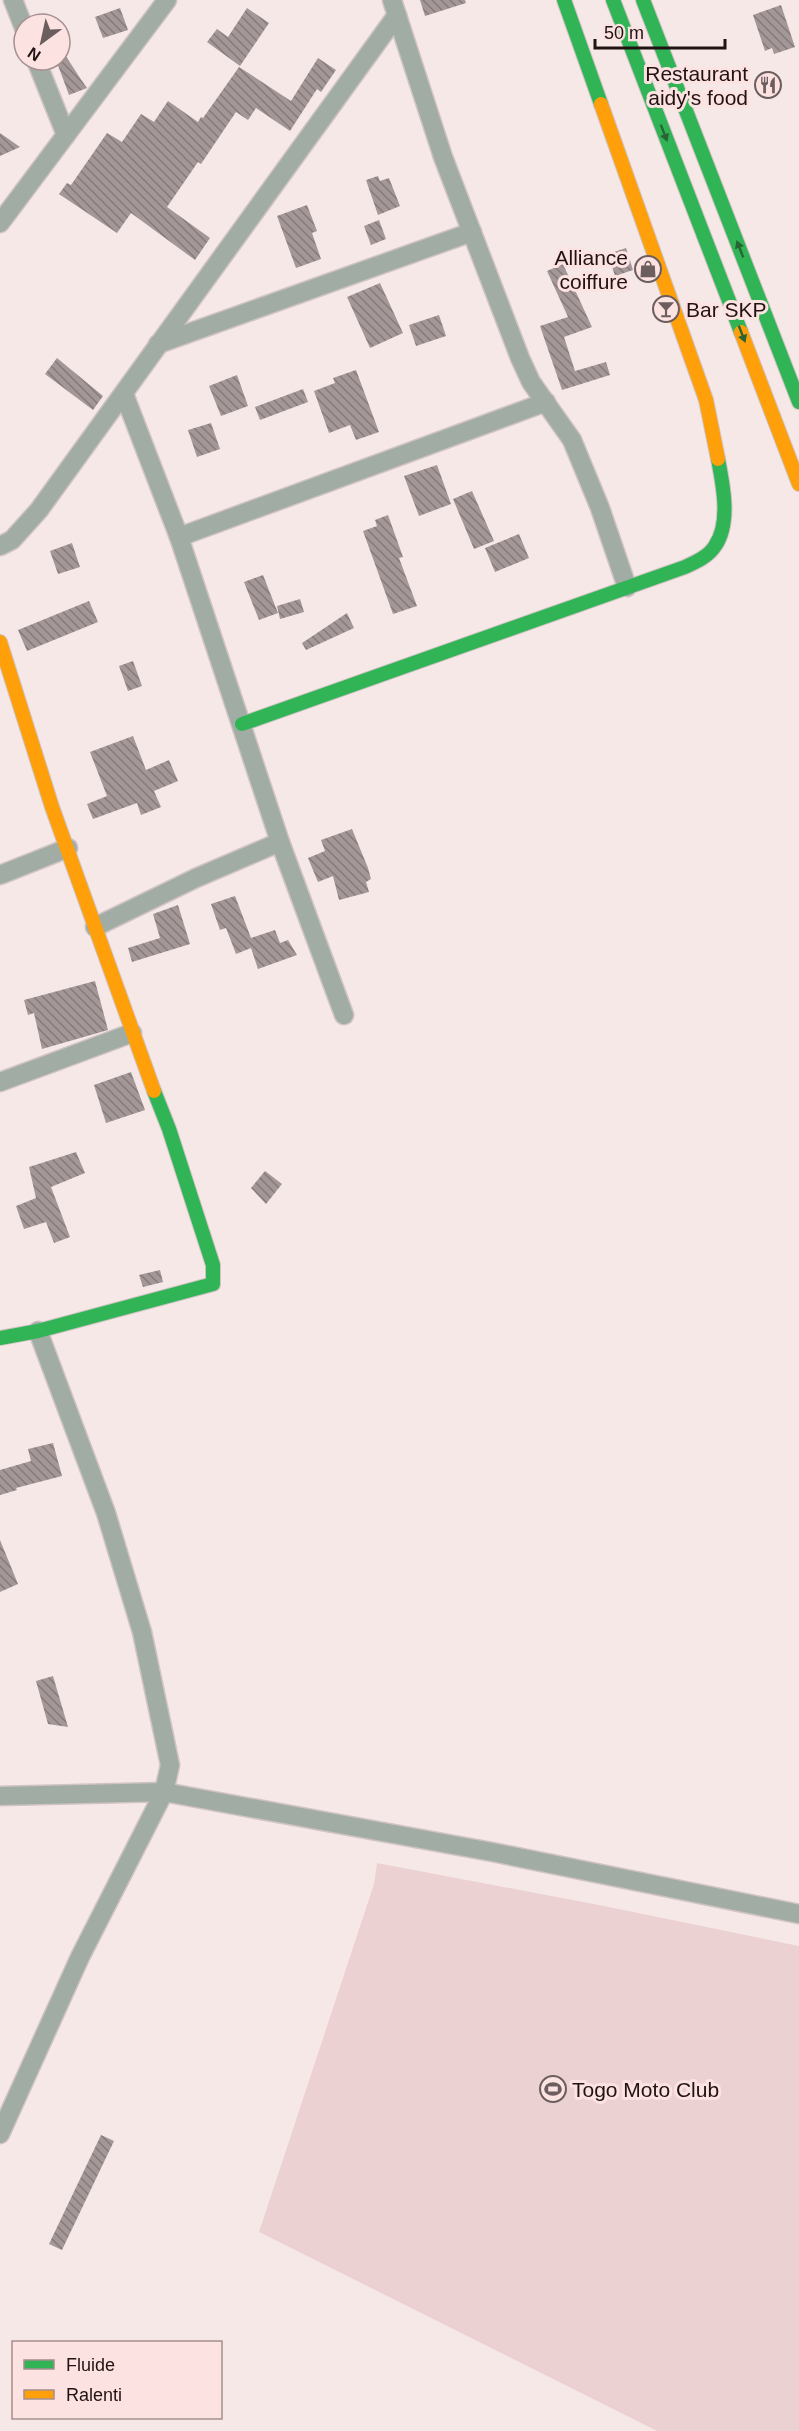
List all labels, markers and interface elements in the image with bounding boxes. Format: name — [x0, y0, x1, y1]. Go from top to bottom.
north arrow — [12, 12, 72, 72]
scale bar — [595, 12, 726, 50]
text: 50 m — [604, 23, 644, 43]
text: N — [25, 44, 44, 64]
place label: Restaurant aidy's food — [645, 62, 748, 109]
restaurant icon: Restaurant aidy's food — [753, 70, 783, 100]
one-way arrow — [660, 124, 670, 142]
one-way arrow — [735, 240, 744, 258]
place label: Alliance coiffure — [554, 246, 628, 293]
shop icon: Alliance coiffure — [633, 254, 663, 284]
bar icon: Bar SKP — [651, 294, 681, 324]
place label: Bar SKP — [686, 298, 767, 321]
one-way arrow — [737, 326, 747, 344]
sports icon: Togo Moto Club — [538, 2074, 568, 2104]
place label: Togo Moto Club — [572, 2078, 719, 2101]
legend — [12, 2341, 222, 2419]
text: Fluide — [66, 2355, 115, 2375]
text: Ralenti — [66, 2385, 122, 2405]

